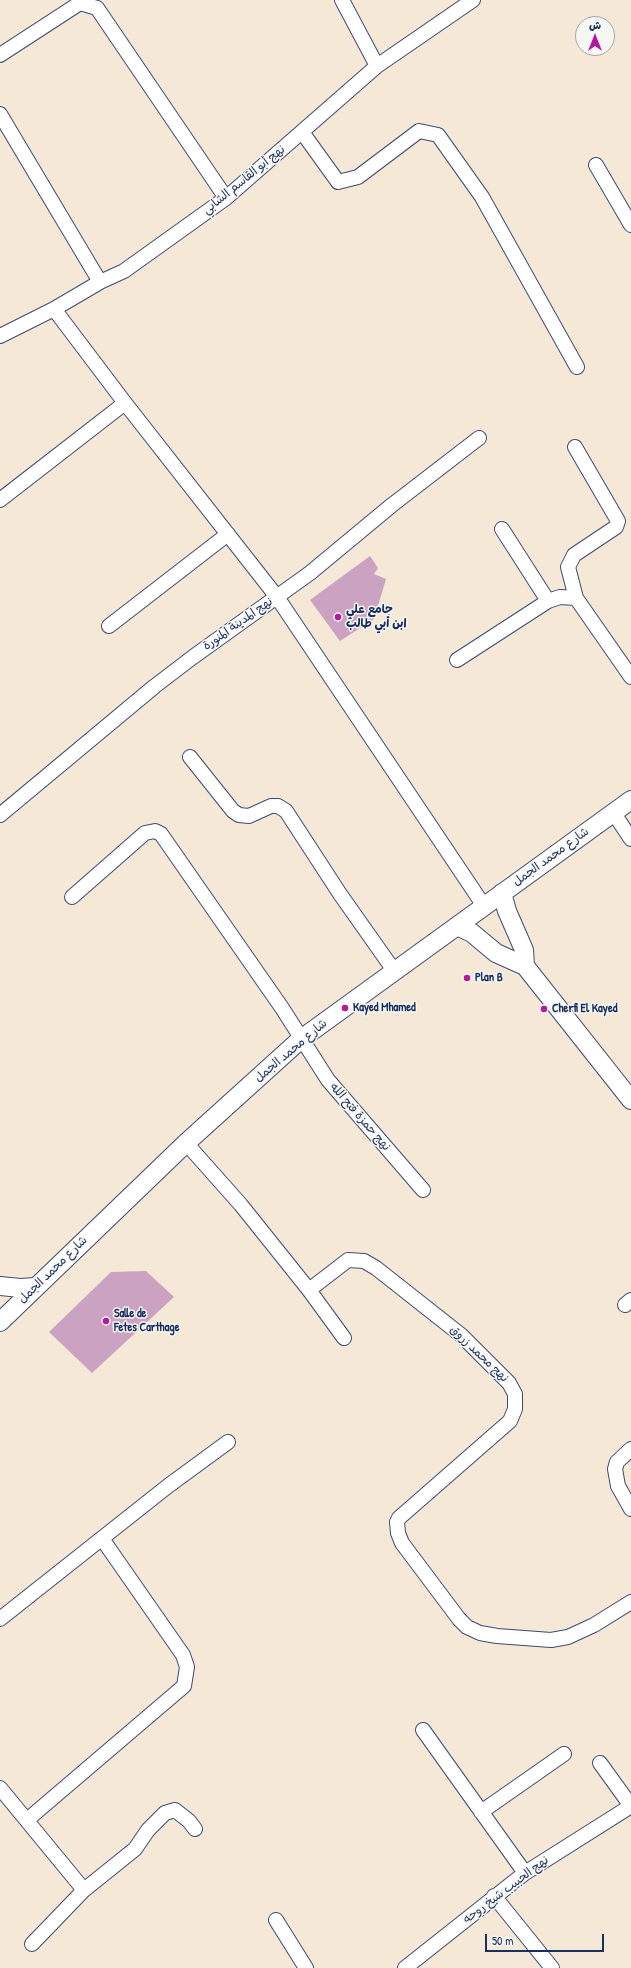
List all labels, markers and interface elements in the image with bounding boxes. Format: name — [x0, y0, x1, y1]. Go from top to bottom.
north arrow — [575, 16, 615, 56]
text: ش — [589, 18, 601, 32]
street label: نهج أبو القاسم الشابي — [200, 142, 288, 218]
street label: نهج المدينة المنورة — [200, 595, 276, 653]
place label: جامع علي ابن أبي طالب — [346, 603, 407, 631]
marker: جامع علي ابن أبي طالب — [333, 612, 343, 622]
street label: شارع محمد الجمل — [510, 825, 592, 889]
place label: Plan B — [475, 971, 503, 985]
marker: Plan B — [462, 973, 472, 983]
place label: Kayed Mhamed — [353, 1001, 416, 1015]
place label: Cherfi El Kayed — [552, 1002, 617, 1016]
marker: Kayed Mhamed — [340, 1003, 350, 1013]
marker: Cherfi El Kayed — [539, 1004, 549, 1014]
street label: شارع محمد الجمل — [252, 1016, 330, 1086]
street label: نهج حمزة فتح الله — [327, 1080, 393, 1154]
street label: شارع محمد الجمل — [15, 1233, 91, 1307]
place label: Salle de Fetes Carthage — [114, 1307, 179, 1335]
marker: Salle de Fetes Carthage — [101, 1316, 111, 1326]
street label: نهج محمد زروق — [447, 1323, 511, 1385]
street label: نهج الحبيب شيخ روحه — [460, 1853, 552, 1927]
scale bar — [487, 1926, 606, 1952]
text: 50 m — [492, 1932, 513, 1949]

